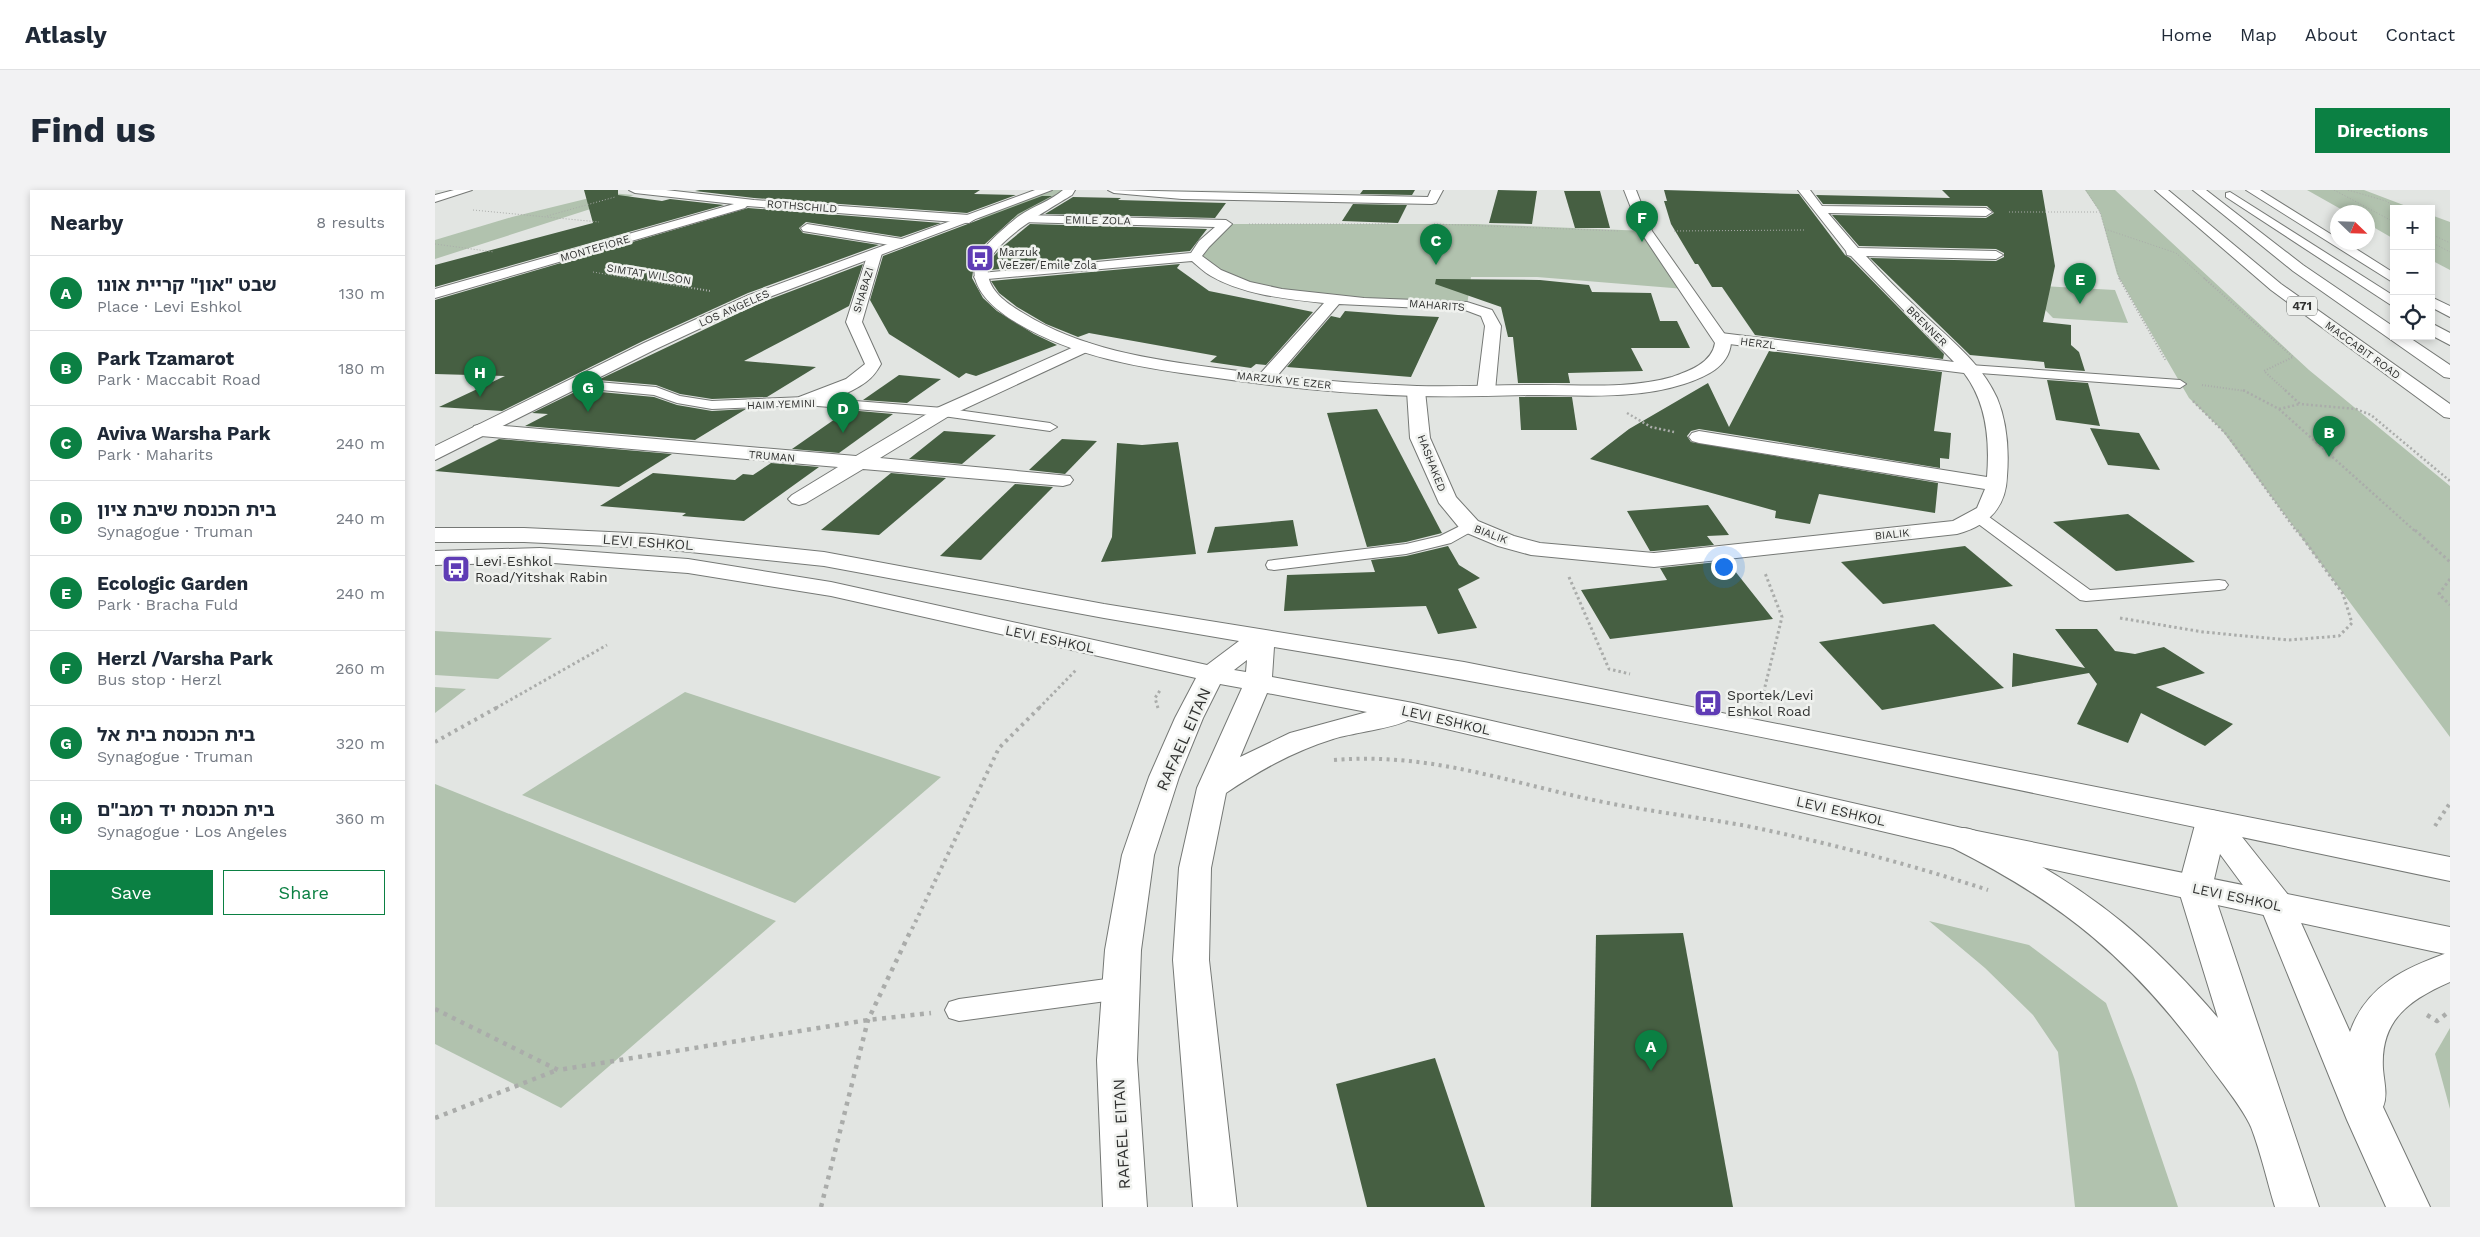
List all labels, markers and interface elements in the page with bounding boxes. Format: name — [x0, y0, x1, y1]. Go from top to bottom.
text: Atlasly — [25, 21, 107, 49]
text: Home — [2161, 24, 2212, 45]
text: Map — [2240, 24, 2277, 45]
text: About — [2305, 24, 2357, 45]
text: Contact — [2385, 24, 2455, 45]
button: Directions — [2315, 108, 2450, 153]
text: Find us — [30, 109, 156, 151]
street label: ROTHSCHILD — [766, 198, 838, 215]
pin: F — [1626, 201, 1658, 242]
north arrow — [2330, 205, 2375, 250]
map controls — [2390, 205, 2435, 340]
button: + — [2390, 205, 2435, 250]
text: Nearby — [50, 210, 123, 235]
text: 8 results — [316, 213, 385, 232]
street label: EMILE ZOLA — [1065, 213, 1131, 228]
pin: C — [1420, 224, 1452, 265]
street label: MONTEFIORE — [559, 232, 631, 265]
bus stop icon: Marzuk VeEzer/Emile Zola — [965, 243, 995, 273]
place label: Marzuk VeEzer/Emile Zola — [999, 246, 1097, 272]
button: − — [2390, 250, 2435, 295]
street label: SIMTAT WILSON — [606, 261, 692, 288]
pin: E — [2064, 263, 2096, 304]
street label: SHABAZI — [850, 266, 877, 314]
text: שבט "און" קריית אונו — [97, 273, 277, 296]
text: A — [61, 284, 71, 303]
text: 130 m — [339, 284, 385, 303]
street label: LOS ANGELES — [697, 287, 772, 330]
button: locate — [2390, 295, 2435, 340]
road number: 471 — [2287, 296, 2317, 315]
text: Place · Levi Eshkol — [97, 297, 242, 316]
street label: MAHARITS — [1409, 297, 1465, 314]
street label: BRENNER — [1904, 303, 1950, 349]
street label: MACCABIT ROAD — [2323, 319, 2403, 382]
street label: HERZL — [1739, 335, 1777, 352]
text: Park Tzamarot — [97, 347, 234, 370]
pin: H — [464, 356, 496, 397]
text: B — [61, 359, 71, 378]
text: 180 m — [338, 359, 385, 378]
street label: MARZUK VE EZER — [1236, 369, 1332, 392]
text: Park · Maccabit Road — [97, 370, 261, 389]
pin: G — [572, 371, 604, 412]
pin: D — [827, 392, 859, 433]
street label: HAIM YEMINI — [747, 397, 815, 412]
pin: B — [2313, 416, 2345, 457]
text: Aviva Warsha Park — [97, 422, 271, 445]
street label: HASHAKED — [1415, 433, 1448, 493]
text: C — [61, 434, 71, 453]
text: 240 m — [336, 434, 385, 453]
text: Park · Maharits — [97, 445, 213, 464]
street label: TRUMAN — [748, 448, 796, 465]
text: בית הכנסת שיבת ציון — [97, 498, 277, 521]
text: D — [60, 509, 72, 528]
text: 240 m — [336, 509, 385, 528]
text: Synagogue · Truman — [97, 522, 253, 541]
street label: BIALIK — [1472, 522, 1509, 547]
street label: BIALIK — [1874, 526, 1910, 543]
street label: LEVI ESHKOL — [602, 531, 694, 553]
place label: Levi Eshkol Road/Yitshak Rabin — [475, 553, 608, 585]
bus stop icon: Levi Eshkol Road/Yitshak Rabin — [441, 554, 471, 584]
your location — [1711, 554, 1737, 580]
text: Ecologic Garden — [97, 572, 248, 595]
text: E — [61, 584, 71, 603]
text: 240 m — [336, 584, 385, 603]
text: Park · Bracha Fuld — [97, 595, 238, 614]
street label: LEVI ESHKOL — [1004, 622, 1096, 656]
text: Herzl /Varsha Park — [97, 647, 273, 670]
text: F — [61, 659, 71, 678]
text: 260 m — [335, 659, 385, 678]
text: Bus stop · Herzl — [97, 670, 221, 689]
street label: RAFAEL EITAN — [1152, 685, 1215, 794]
place label: Sportek/Levi Eshkol Road — [1727, 687, 1813, 719]
bus stop icon: Sportek/Levi Eshkol Road — [1693, 688, 1723, 718]
street label: LEVI ESHKOL — [1400, 702, 1492, 738]
text: בית הכנסת בית אל — [97, 723, 255, 746]
text: G — [60, 734, 72, 753]
text: 320 m — [336, 734, 385, 753]
text: Synagogue · Truman — [97, 747, 253, 766]
street label: LEVI ESHKOL — [1795, 793, 1887, 829]
text: בית הכנסת יד רמב"ם — [97, 798, 275, 821]
text: H — [60, 809, 72, 828]
text: 360 m — [335, 809, 385, 828]
text: Synagogue · Los Angeles — [97, 822, 287, 841]
button: Save — [50, 870, 213, 915]
button: Share — [223, 870, 385, 915]
street label: LEVI ESHKOL — [2191, 880, 2283, 914]
pin: A — [1635, 1030, 1667, 1071]
street label: RAFAEL EITAN — [1109, 1078, 1134, 1190]

